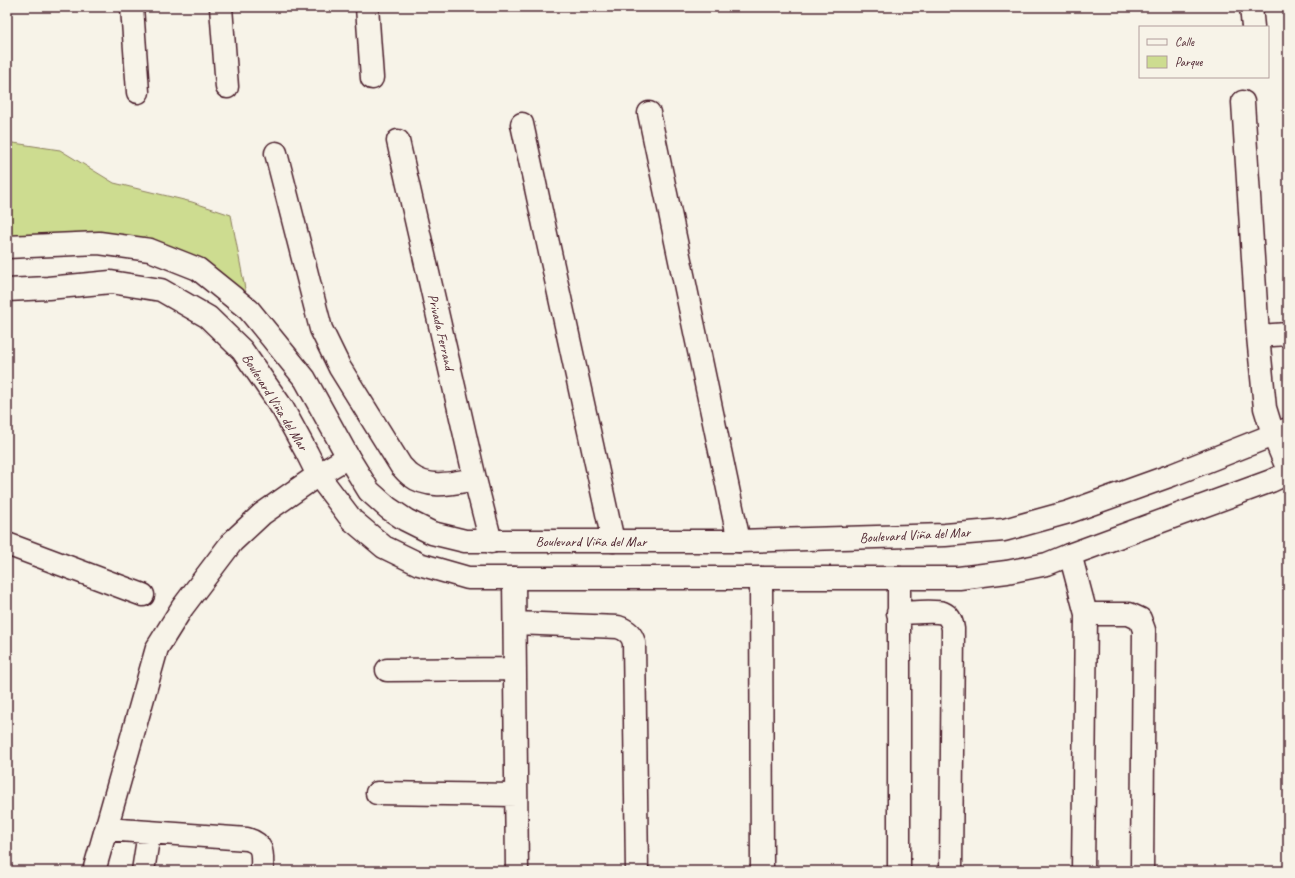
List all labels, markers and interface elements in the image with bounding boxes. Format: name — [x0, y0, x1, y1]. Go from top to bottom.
legend — [1139, 26, 1269, 78]
text: Calle — [1175, 34, 1195, 50]
text: Parque — [1175, 54, 1204, 70]
street label: Privada Ferrand — [424, 292, 459, 374]
street label: Boulevard Viña del Mar — [238, 350, 312, 454]
street label: Boulevard Viña del Mar — [859, 524, 972, 546]
street label: Boulevard Viña del Mar — [536, 533, 647, 550]

